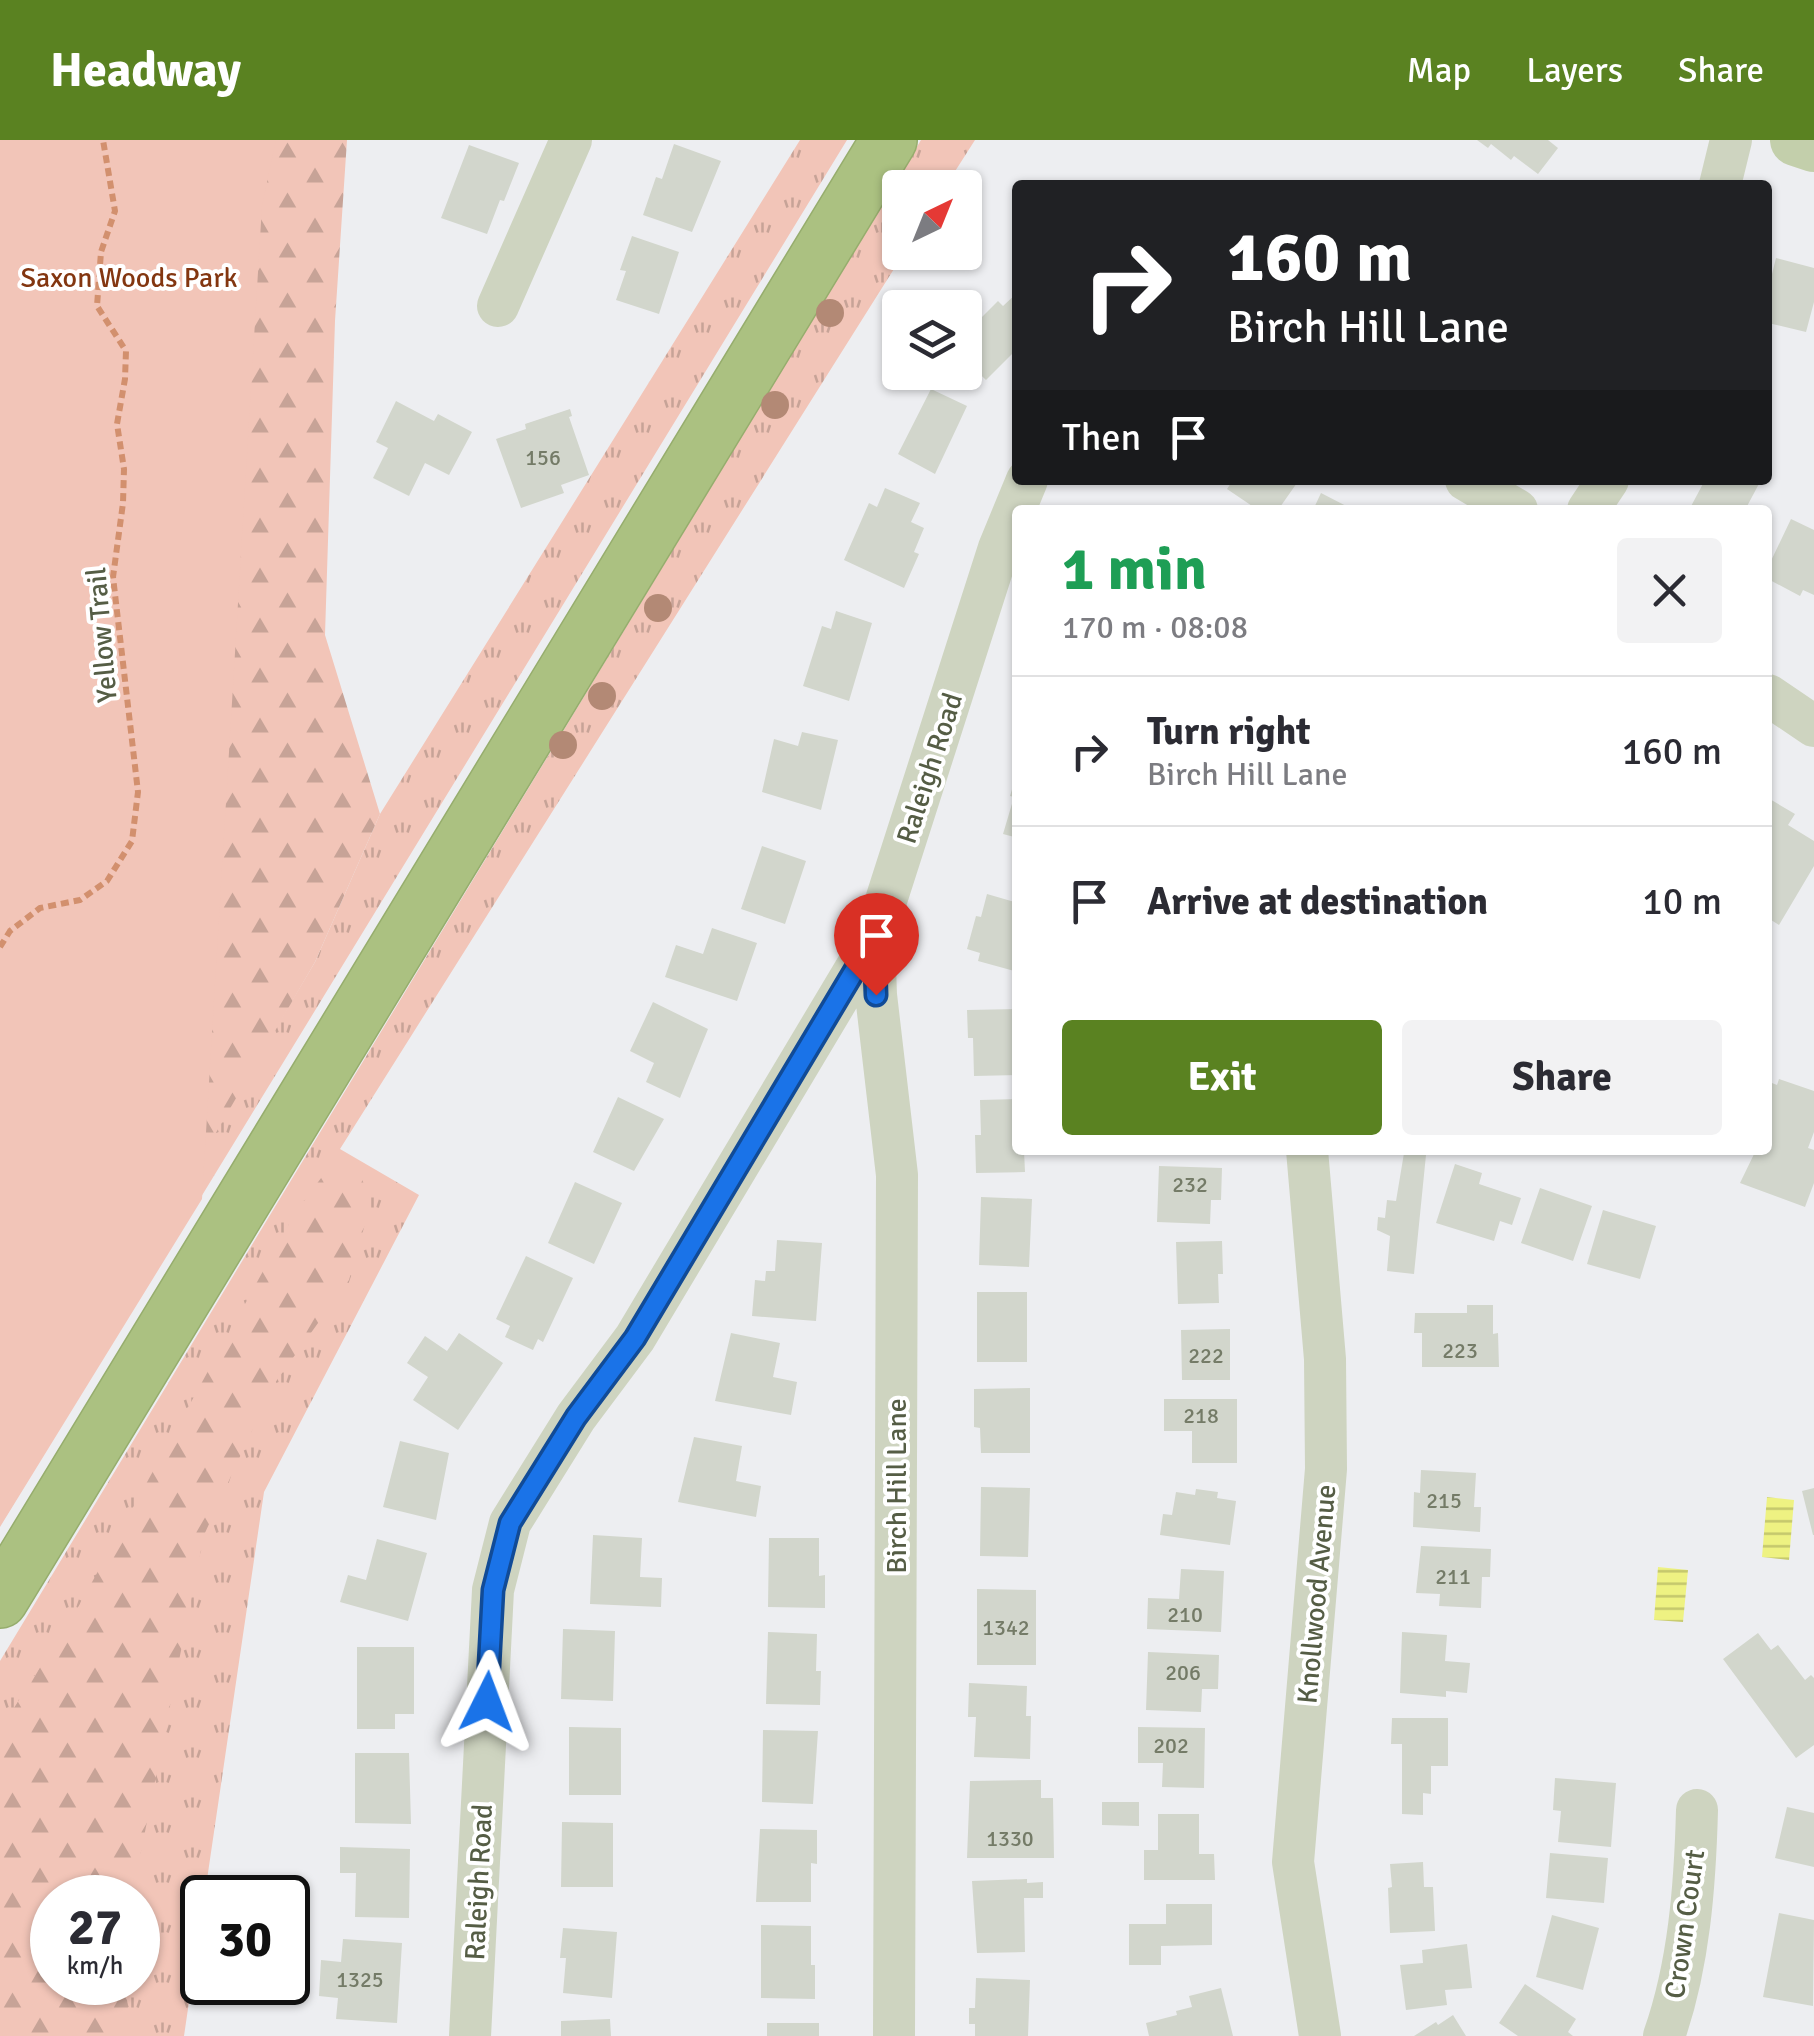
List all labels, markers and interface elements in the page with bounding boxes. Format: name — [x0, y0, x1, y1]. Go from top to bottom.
text: Headway — [50, 41, 241, 100]
text: Map — [1407, 49, 1471, 92]
text: Layers — [1526, 49, 1623, 92]
text: Share — [1678, 49, 1764, 92]
north arrow — [882, 170, 982, 270]
map controls — [882, 170, 982, 390]
text: 160 m — [1227, 214, 1412, 300]
icon: right — [1062, 220, 1192, 350]
park label: Saxon Woods Park — [21, 261, 238, 295]
button: layers — [882, 290, 982, 390]
text: Birch Hill Lane — [1227, 300, 1509, 355]
icon: arrive — [1161, 410, 1216, 465]
text: Then — [1062, 414, 1141, 461]
house number: 156 — [525, 444, 561, 471]
text: 1 min — [1062, 533, 1207, 607]
button: close — [1617, 538, 1722, 643]
street label: Yellow Trail — [79, 566, 125, 704]
text: 170 m · 08:08 — [1062, 608, 1248, 647]
street label: Raleigh Road — [890, 689, 970, 848]
text: Turn right — [1147, 708, 1311, 755]
icon: right — [1062, 724, 1117, 779]
text: 160 m — [1622, 728, 1722, 775]
text: Birch Hill Lane — [1147, 755, 1348, 794]
icon: arrive — [1062, 874, 1117, 929]
text: Arrive at destination — [1147, 878, 1488, 925]
text: 10 m — [1642, 878, 1722, 925]
pin — [834, 893, 919, 996]
icon: arrive — [849, 908, 904, 963]
button: Exit — [1062, 1020, 1382, 1135]
button: Share — [1402, 1020, 1722, 1135]
house number: 232 — [1172, 1171, 1208, 1198]
house number: 223 — [1442, 1337, 1478, 1364]
house number: 222 — [1188, 1342, 1224, 1369]
street label: Birch Hill Lane — [880, 1398, 914, 1574]
house number: 218 — [1183, 1402, 1219, 1429]
street label: Knollwood Avenue — [1290, 1483, 1344, 1705]
house number: 215 — [1426, 1487, 1462, 1514]
house number: 211 — [1435, 1563, 1471, 1590]
house number: 210 — [1167, 1601, 1203, 1628]
house number: 1342 — [982, 1614, 1030, 1641]
position arrow — [435, 1650, 539, 1754]
house number: 206 — [1165, 1659, 1201, 1686]
house number: 202 — [1153, 1732, 1189, 1759]
street label: Raleigh Road — [458, 1803, 500, 1961]
house number: 1330 — [986, 1825, 1034, 1852]
street label: Crown Court — [1658, 1847, 1712, 2001]
speed limit sign: 30 — [180, 1875, 310, 2005]
text: 27 — [68, 1897, 122, 1959]
text: km/h — [67, 1950, 123, 1981]
house number: 1325 — [336, 1966, 384, 1993]

